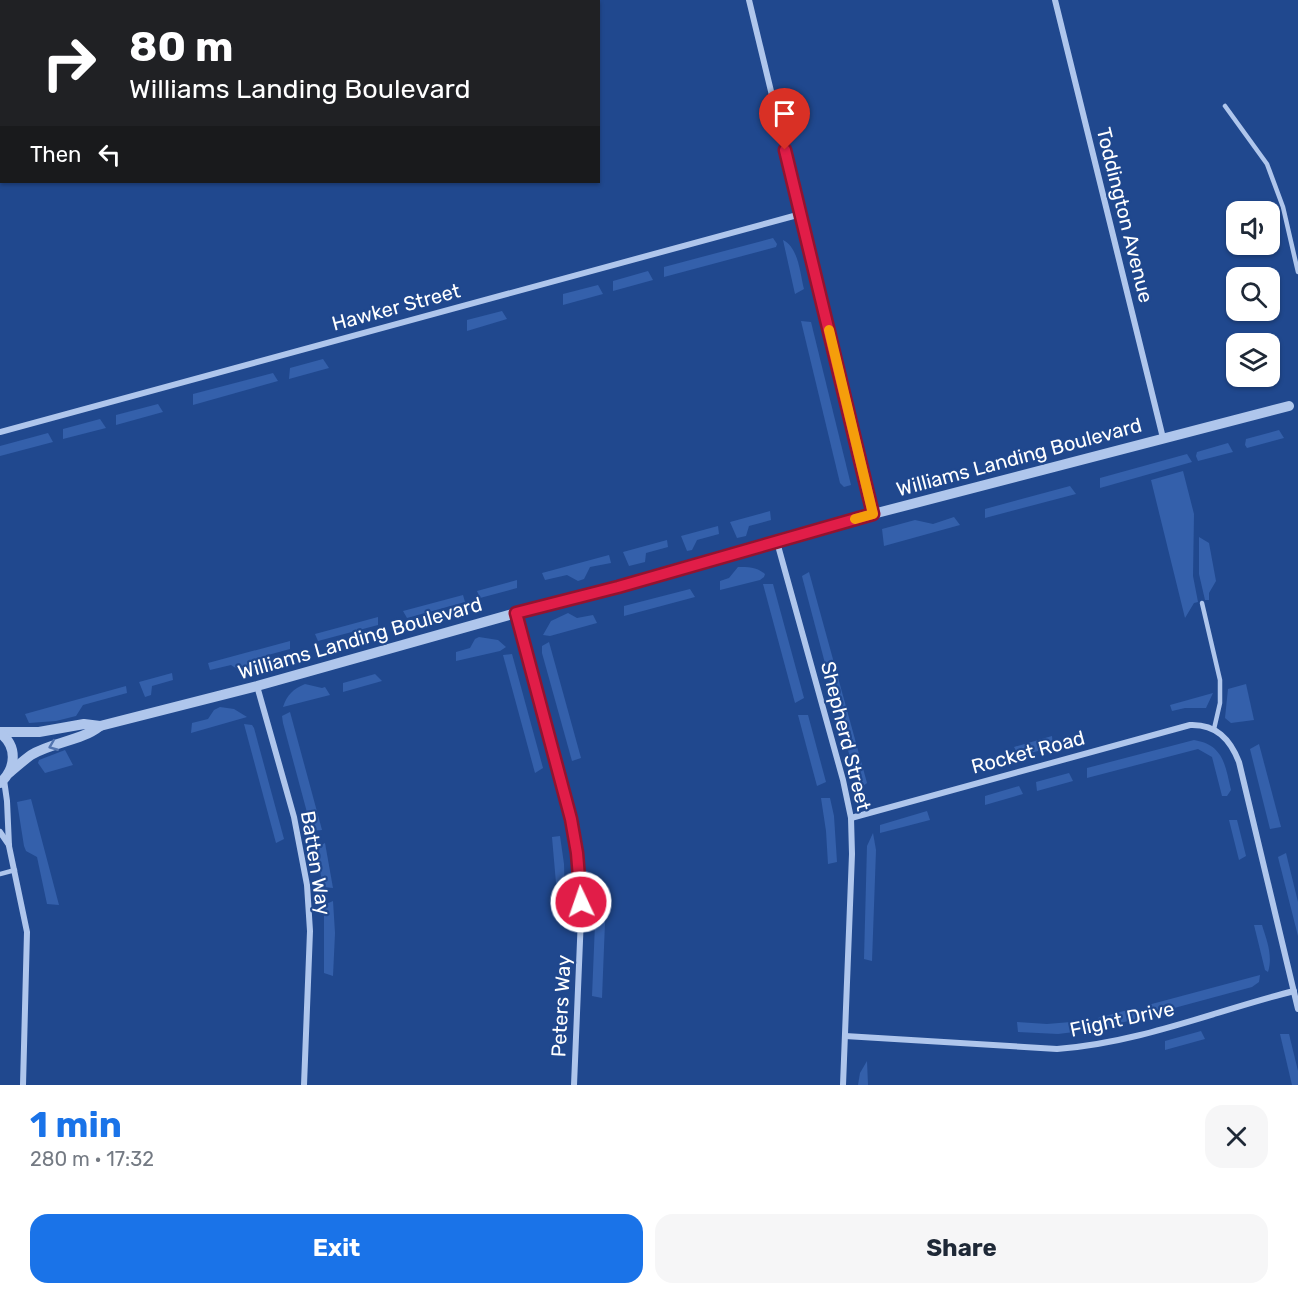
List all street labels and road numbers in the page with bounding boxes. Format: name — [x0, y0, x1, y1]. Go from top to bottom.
street label: Toddington Avenue — [1092, 125, 1158, 305]
street label: Hawker Street — [329, 278, 463, 336]
street label: Williams Landing Boulevard — [894, 413, 1144, 501]
street label: Williams Landing Boulevard — [235, 592, 485, 684]
street label: Shepherd Street — [816, 659, 876, 813]
street label: Rocket Road — [969, 725, 1087, 779]
street label: Batten Way — [296, 809, 336, 917]
street label: Peters Way — [546, 954, 576, 1058]
street label: Flight Drive — [1068, 996, 1176, 1042]

